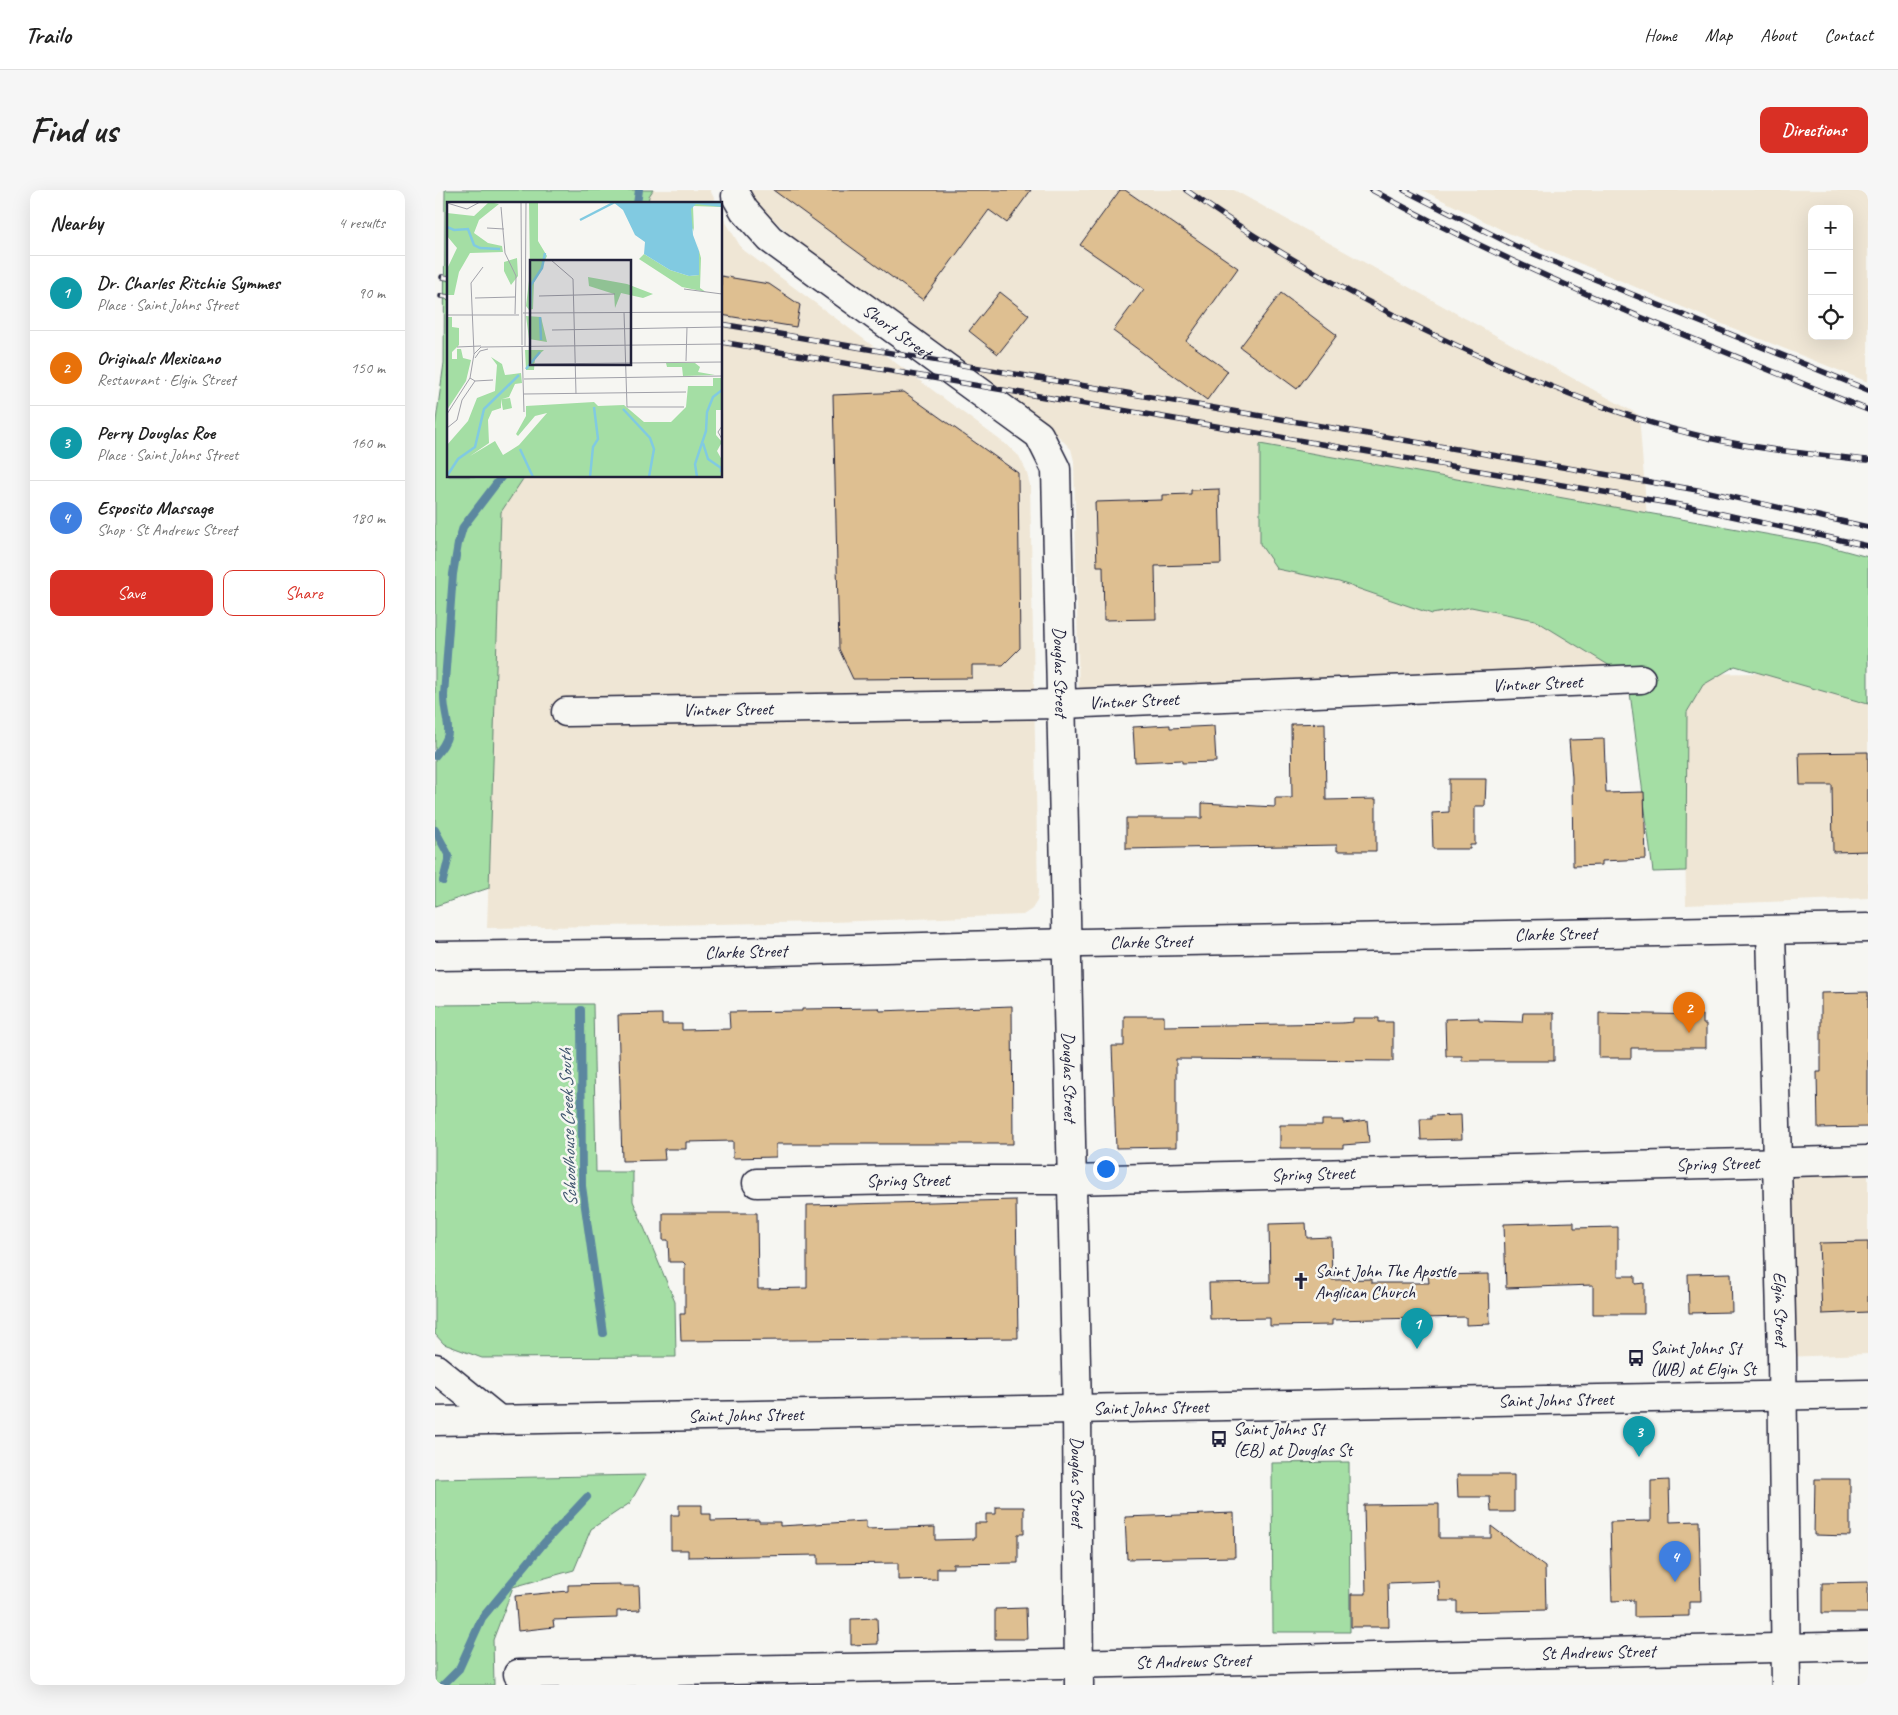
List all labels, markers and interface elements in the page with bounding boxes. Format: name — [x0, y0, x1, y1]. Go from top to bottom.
text: Trailo — [25, 20, 71, 50]
text: Home — [1644, 24, 1677, 46]
text: Map — [1705, 24, 1732, 46]
text: About — [1760, 24, 1796, 46]
text: Contact — [1824, 24, 1873, 46]
button: Directions — [1760, 107, 1868, 153]
text: Find us — [30, 108, 117, 153]
inset map — [447, 202, 723, 478]
map controls — [1808, 205, 1853, 340]
button: + — [1808, 205, 1853, 250]
text: Nearby — [50, 210, 103, 236]
text: 4 results — [338, 213, 385, 233]
button: − — [1808, 250, 1853, 295]
text: Dr. Charles Ritchie Symmes — [97, 271, 280, 295]
text: 1 — [62, 283, 70, 303]
text: 90 m — [358, 283, 385, 303]
text: Place · Saint Johns Street — [97, 295, 238, 315]
button: locate — [1808, 295, 1853, 340]
street label: Short Street — [858, 299, 938, 366]
text: Originals Mexicano — [97, 346, 220, 370]
text: 2 — [62, 358, 70, 378]
text: 150 m — [351, 358, 385, 378]
text: Restaurant · Elgin Street — [97, 370, 235, 390]
text: Perry Douglas Roe — [97, 421, 215, 445]
text: 3 — [62, 433, 70, 453]
text: 160 m — [351, 433, 385, 453]
text: Place · Saint Johns Street — [97, 445, 238, 465]
text: Esposito Massage — [97, 496, 213, 520]
text: 4 — [62, 508, 70, 528]
text: 180 m — [351, 508, 385, 528]
text: Shop · St Andrews Street — [97, 520, 237, 540]
button: Save — [50, 570, 213, 616]
button: Share — [223, 570, 385, 616]
street label: Douglas Street — [1049, 627, 1073, 720]
street label: Vintner Street — [1492, 670, 1585, 696]
street label: Vintner Street — [1088, 688, 1181, 714]
street label: Vintner Street — [683, 698, 775, 721]
street label: Clarke Street — [1515, 922, 1600, 946]
street label: Clarke Street — [1110, 930, 1195, 953]
street label: Clarke Street — [705, 939, 790, 964]
pin: 2 — [1673, 992, 1705, 1033]
street label: Douglas Street — [1058, 1032, 1082, 1125]
water label: Schoolhouse Creek South — [553, 1047, 583, 1207]
street label: Spring Street — [1676, 1152, 1762, 1176]
your location — [1093, 1156, 1119, 1182]
street label: Spring Street — [1271, 1162, 1357, 1186]
street label: Spring Street — [866, 1169, 952, 1192]
place label: Saint John The Apostle Anglican Church — [1315, 1260, 1457, 1303]
church icon: Saint John The Apostle Anglican Church — [1291, 1271, 1311, 1291]
street label: Elgin Street — [1769, 1272, 1793, 1349]
pin: 1 — [1401, 1308, 1433, 1349]
place label: Saint Johns St (WB) at Elgin St — [1650, 1337, 1758, 1380]
bus stop icon: Saint Johns St (WB) at Elgin St — [1626, 1348, 1646, 1368]
street label: Saint Johns Street — [1498, 1388, 1616, 1412]
street label: Saint Johns Street — [1093, 1395, 1211, 1420]
street label: Saint Johns Street — [688, 1403, 806, 1427]
pin: 3 — [1623, 1416, 1655, 1457]
place label: Saint Johns St (EB) at Douglas St — [1233, 1418, 1354, 1461]
bus stop icon: Saint Johns St (EB) at Douglas St — [1209, 1429, 1229, 1449]
street label: Douglas Street — [1066, 1437, 1089, 1530]
pin: 4 — [1659, 1541, 1691, 1582]
street label: St Andrews Street — [1540, 1640, 1659, 1664]
street label: St Andrews Street — [1135, 1649, 1254, 1674]

